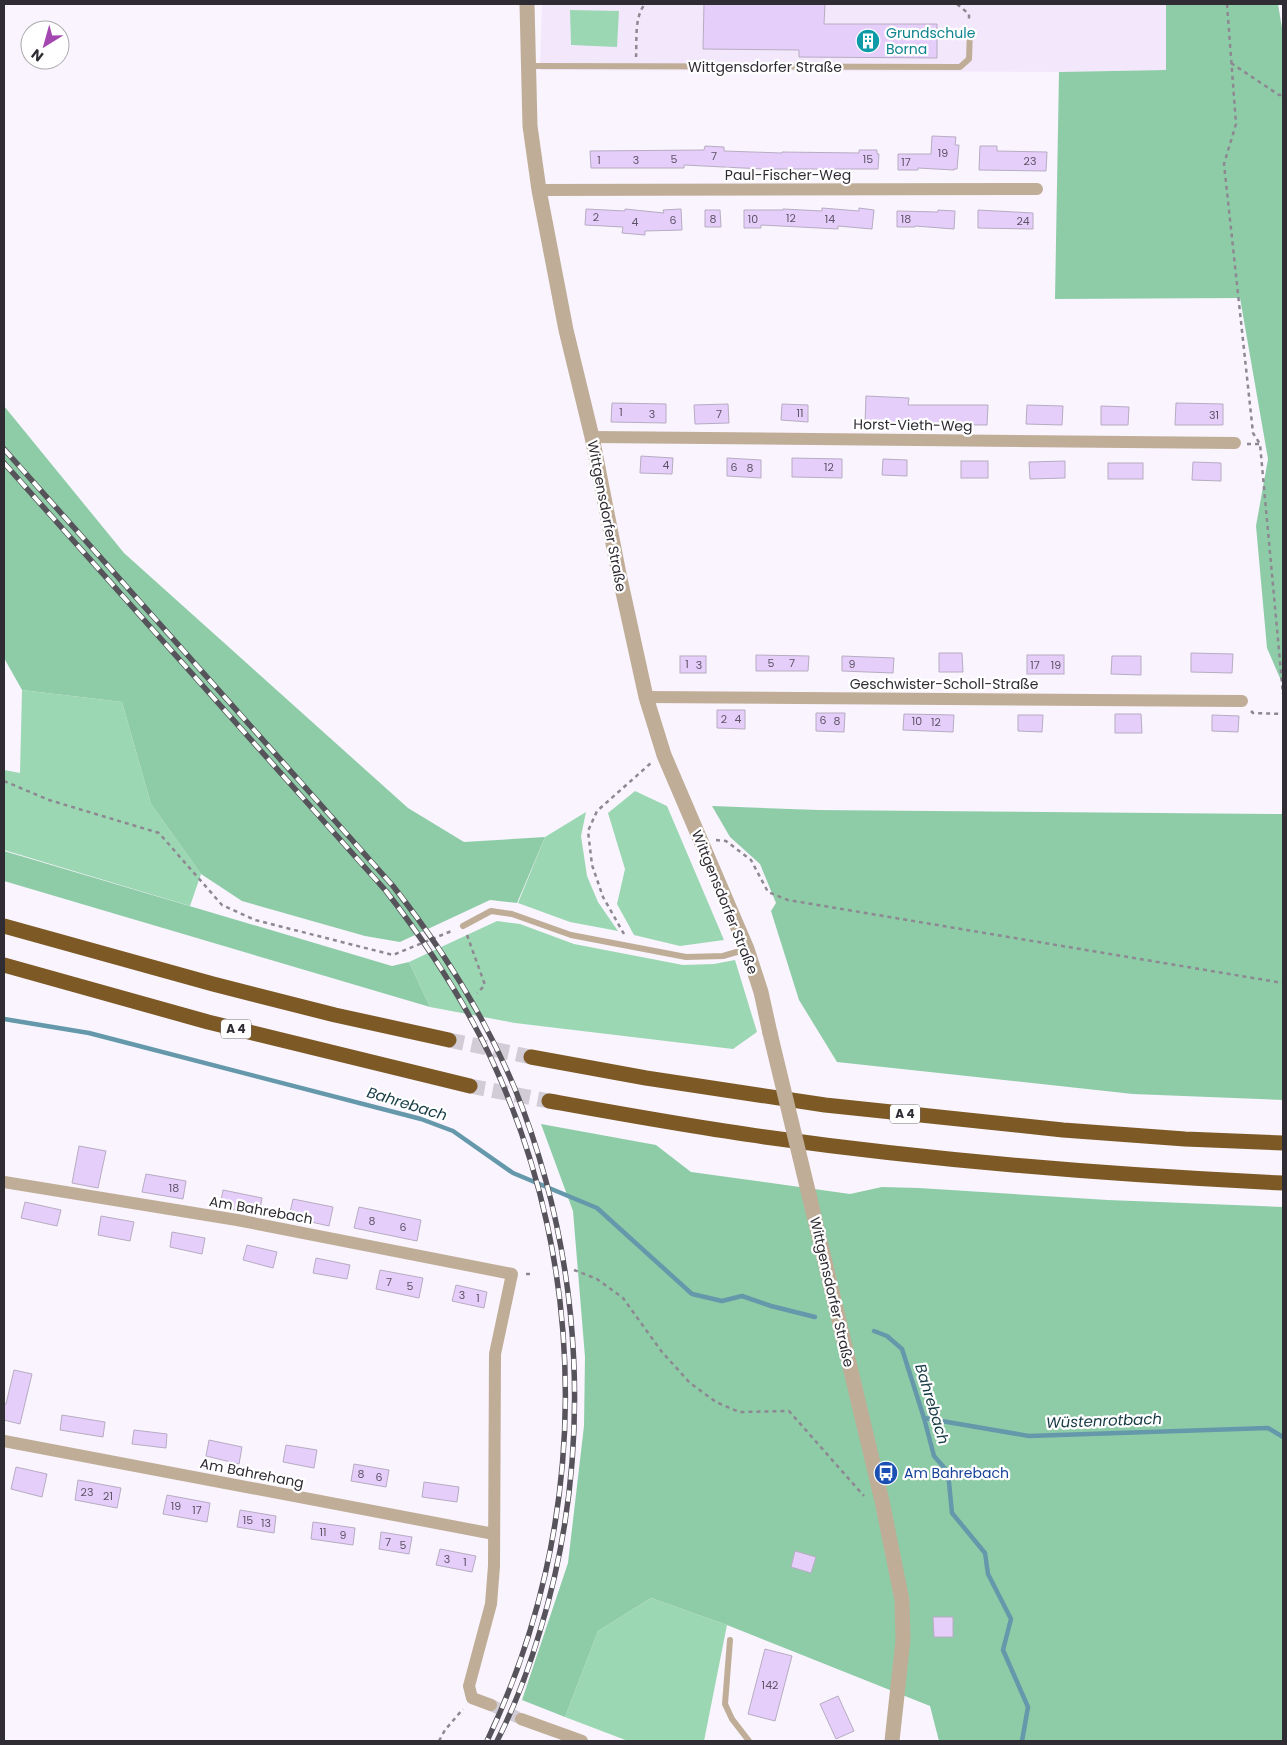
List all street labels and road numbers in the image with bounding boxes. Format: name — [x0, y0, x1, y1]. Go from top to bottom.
street label: Wittgensdorfer Straße — [688, 57, 842, 77]
street label: Paul-Fischer-Weg — [725, 165, 851, 185]
street label: Horst-Vieth-Weg — [853, 414, 973, 436]
street label: Wittgensdorfer Straße — [583, 439, 632, 594]
street label: Geschwister-Scholl-Straße — [850, 674, 1039, 694]
street label: Wittgensdorfer Straße — [687, 827, 763, 977]
road number: A 4 — [221, 1020, 251, 1038]
road number: A 4 — [890, 1104, 920, 1124]
street label: Am Bahrebach — [208, 1191, 314, 1229]
street label: Wittgensdorfer Straße — [805, 1215, 859, 1369]
street label: Am Bahrehang — [198, 1453, 306, 1493]

